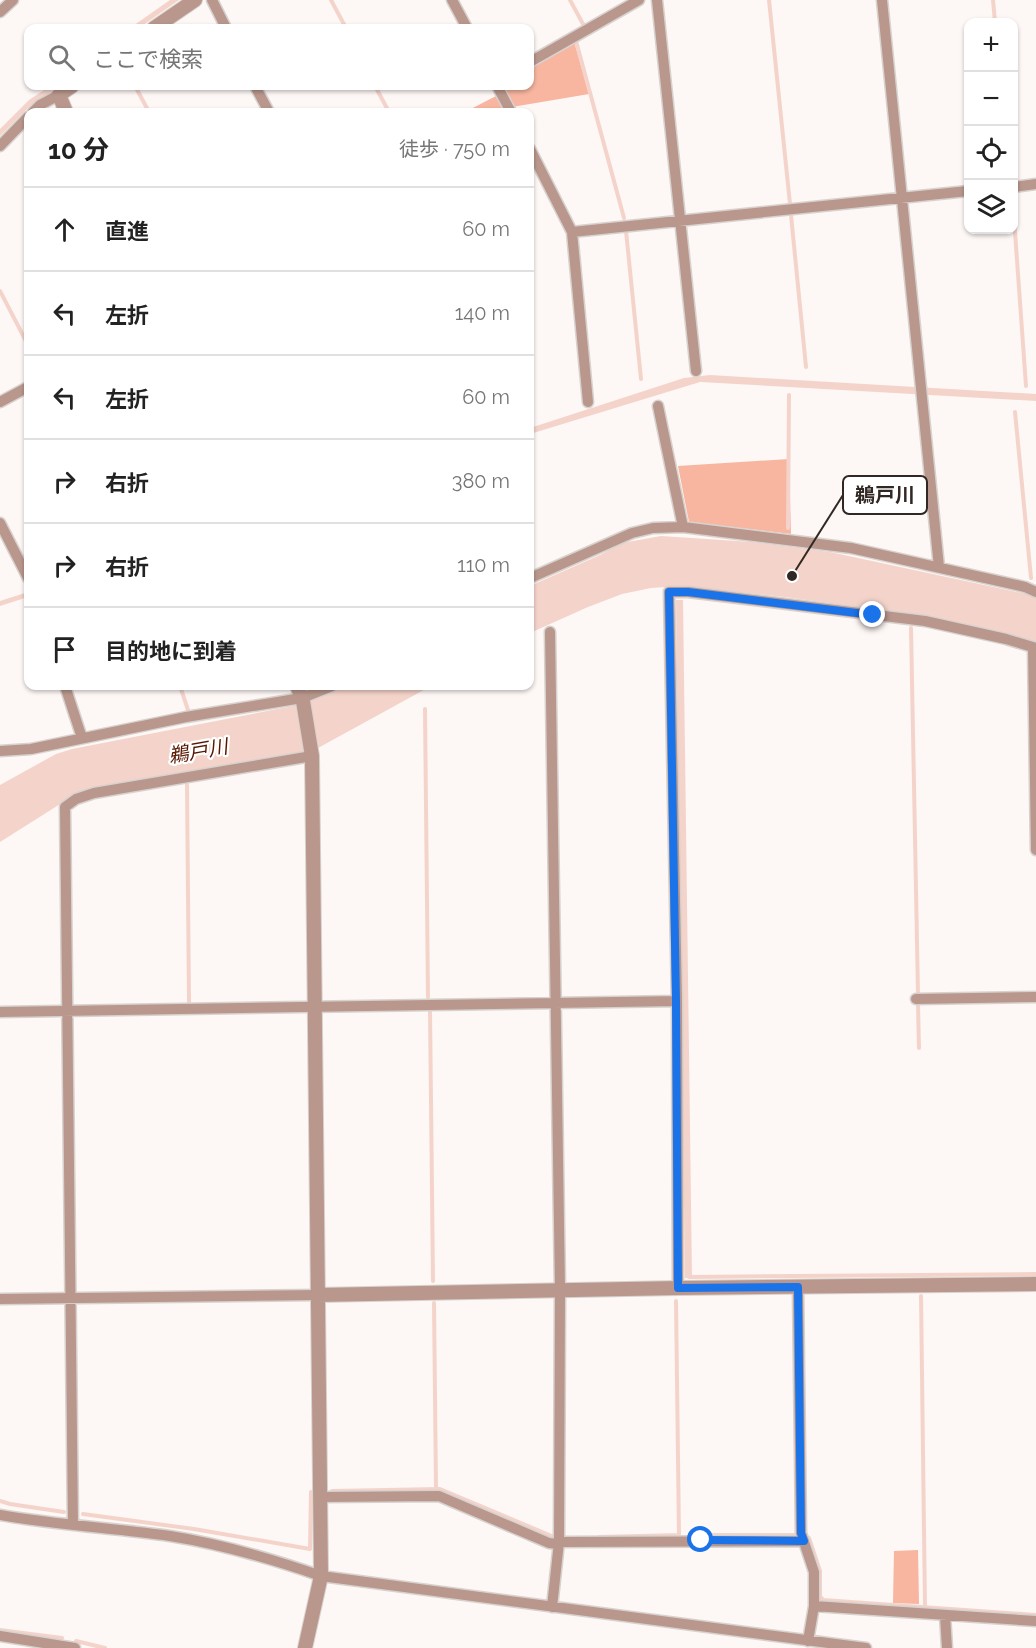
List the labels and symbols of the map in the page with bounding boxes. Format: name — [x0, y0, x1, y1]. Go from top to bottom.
callout: 鵜戸川 — [843, 476, 927, 514]
text: 鵜戸川 — [855, 483, 915, 507]
route end — [859, 601, 885, 627]
water label: 鵜戸川 — [166, 734, 232, 768]
route start — [687, 1526, 713, 1552]

